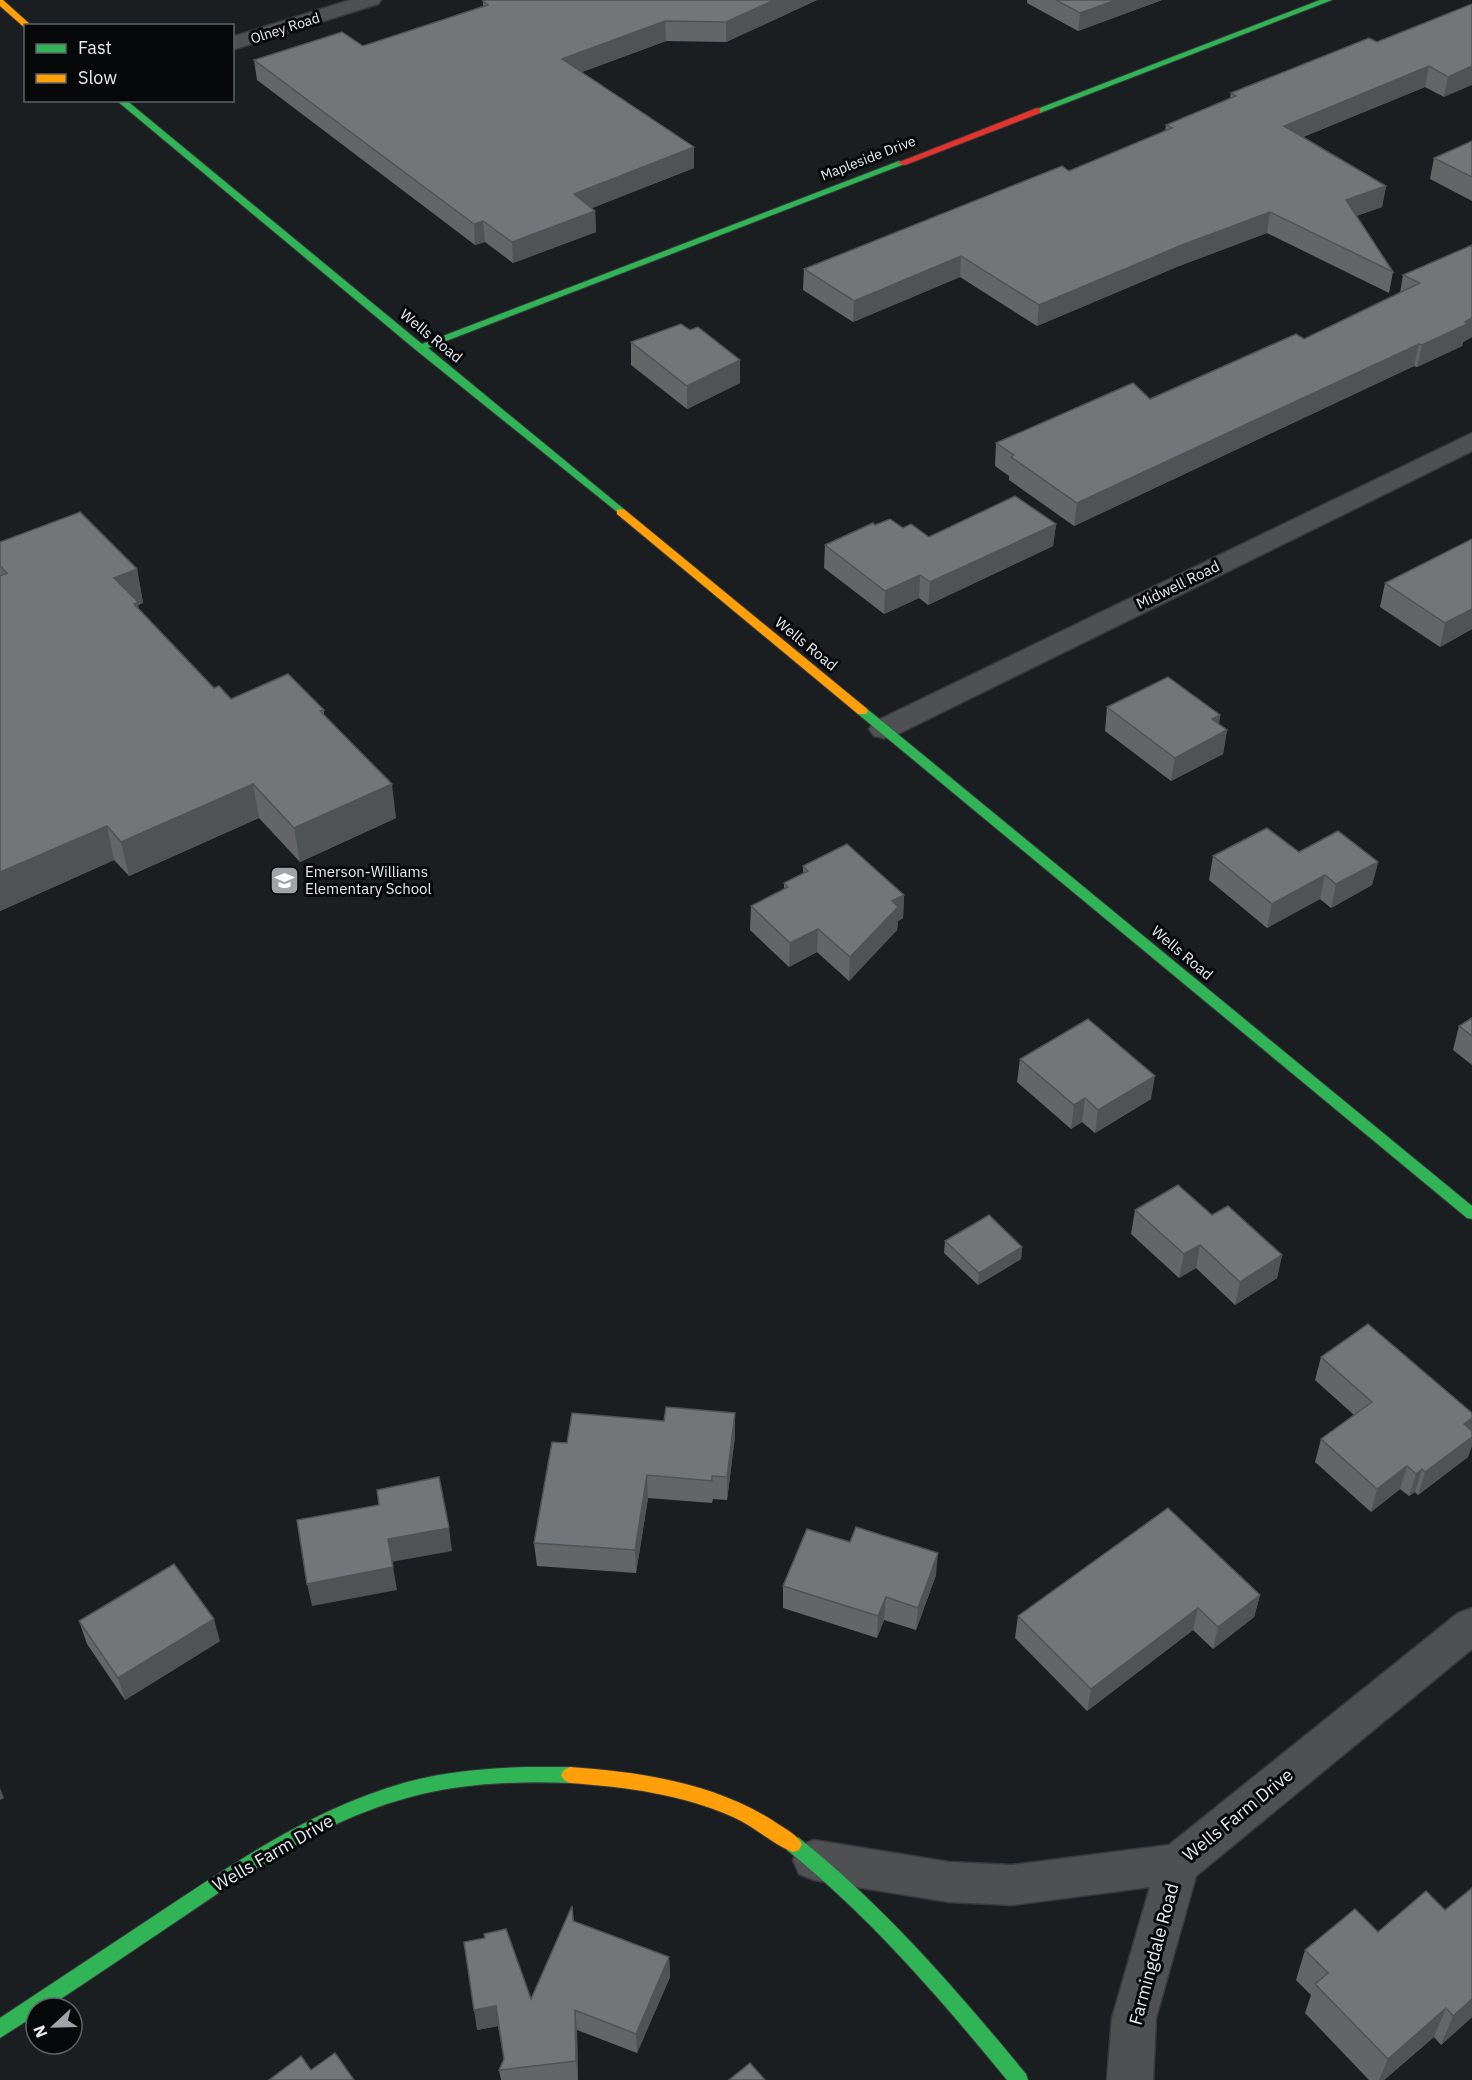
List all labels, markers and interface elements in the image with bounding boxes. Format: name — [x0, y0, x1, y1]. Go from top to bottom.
street label: Olney Road — [248, 8, 322, 48]
legend — [24, 24, 234, 102]
text: Fast — [78, 36, 112, 59]
text: Slow — [78, 66, 117, 89]
street label: Mapleside Drive — [818, 132, 918, 184]
street label: Wells Road — [396, 305, 466, 367]
street label: Midwell Road — [1133, 556, 1223, 613]
street label: Wells Road — [771, 613, 841, 675]
place label: Emerson-Williams Elementary School — [305, 862, 432, 898]
school or university icon: Emerson-Williams Elementary School — [268, 865, 300, 897]
street label: Wells Road — [1148, 921, 1217, 984]
street label: Wells Farm Drive — [1178, 1763, 1298, 1866]
street label: Wells Farm Drive — [208, 1809, 337, 1896]
street label: Farmingdale Road — [1124, 1880, 1184, 2027]
north arrow — [24, 1996, 84, 2056]
text: N — [29, 2022, 52, 2041]

